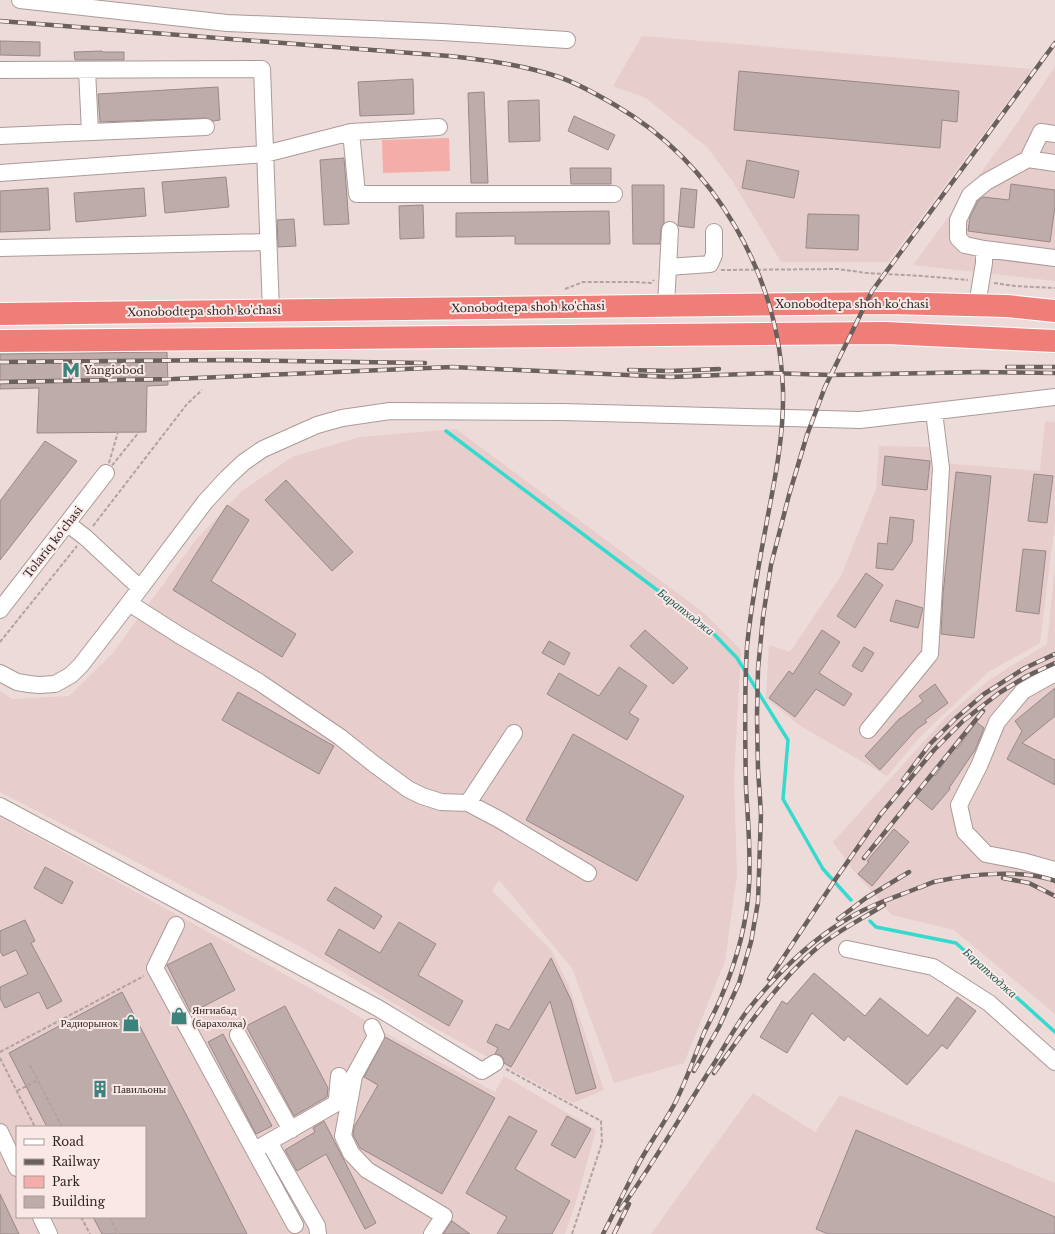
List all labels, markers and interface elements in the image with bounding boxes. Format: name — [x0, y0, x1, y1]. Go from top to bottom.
street label: Xonobodtepa shoh ko'chasi — [775, 297, 929, 311]
street label: Xonobodtepa shoh ko'chasi — [451, 299, 605, 315]
street label: Xonobodtepa shoh ko'chasi — [127, 303, 281, 319]
metro station icon: Yangiobod — [61, 360, 81, 380]
place label: Yangiobod — [83, 363, 145, 377]
street label: Tolariq ko'chasi — [21, 503, 86, 581]
water label: Баратходжа — [654, 584, 718, 638]
water label: Баратходжа — [959, 944, 1021, 1001]
place label: Янгиабад (барахолка) — [192, 1003, 246, 1030]
shop icon: Янгиабад (барахолка) — [169, 1006, 189, 1026]
shop icon: Радиорынок — [121, 1013, 141, 1033]
place label: Радиорынок — [60, 1016, 119, 1030]
building icon: Павильоны — [90, 1079, 110, 1099]
place label: Павильоны — [113, 1082, 167, 1096]
legend — [16, 1126, 146, 1218]
text: Road — [52, 1134, 84, 1149]
text: Railway — [52, 1154, 101, 1169]
text: Park — [52, 1174, 80, 1189]
text: Building — [52, 1194, 106, 1209]

